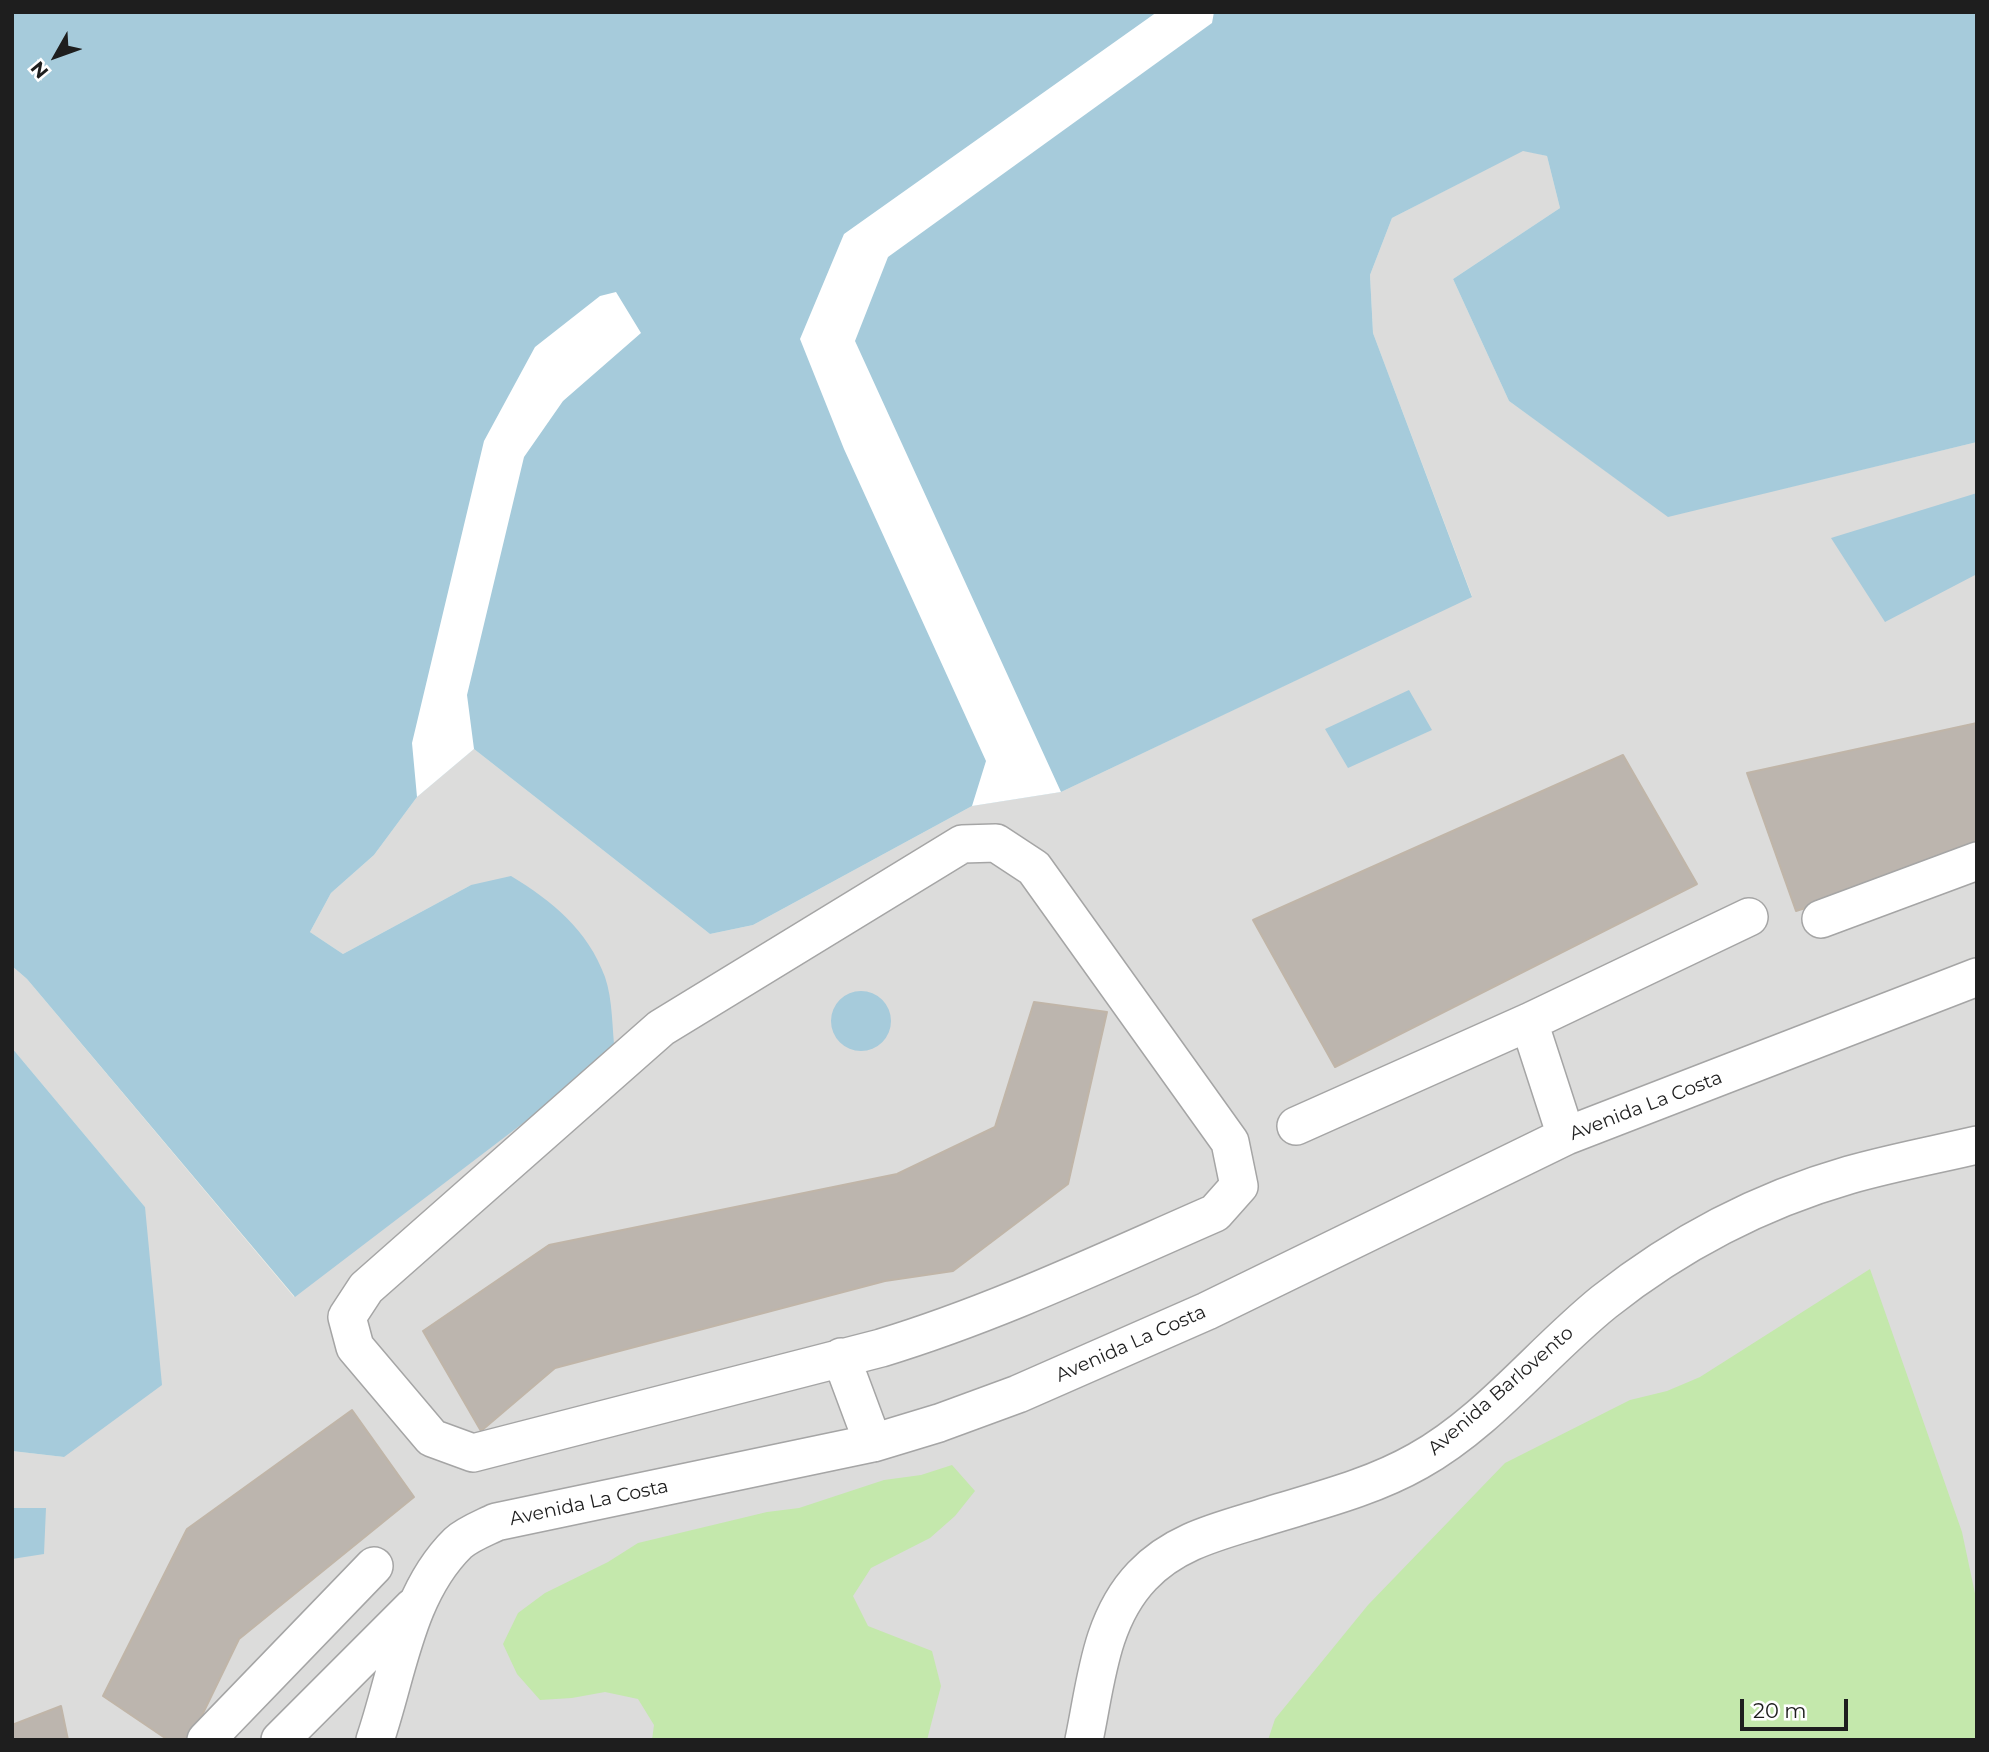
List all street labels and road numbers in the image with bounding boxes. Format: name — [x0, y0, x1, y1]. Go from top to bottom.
street label: Avenida La Costa — [1566, 1066, 1726, 1146]
street label: Avenida La Costa — [1052, 1301, 1210, 1387]
street label: Avenida Barlovento — [1424, 1322, 1578, 1460]
street label: Avenida La Costa — [508, 1475, 670, 1531]

